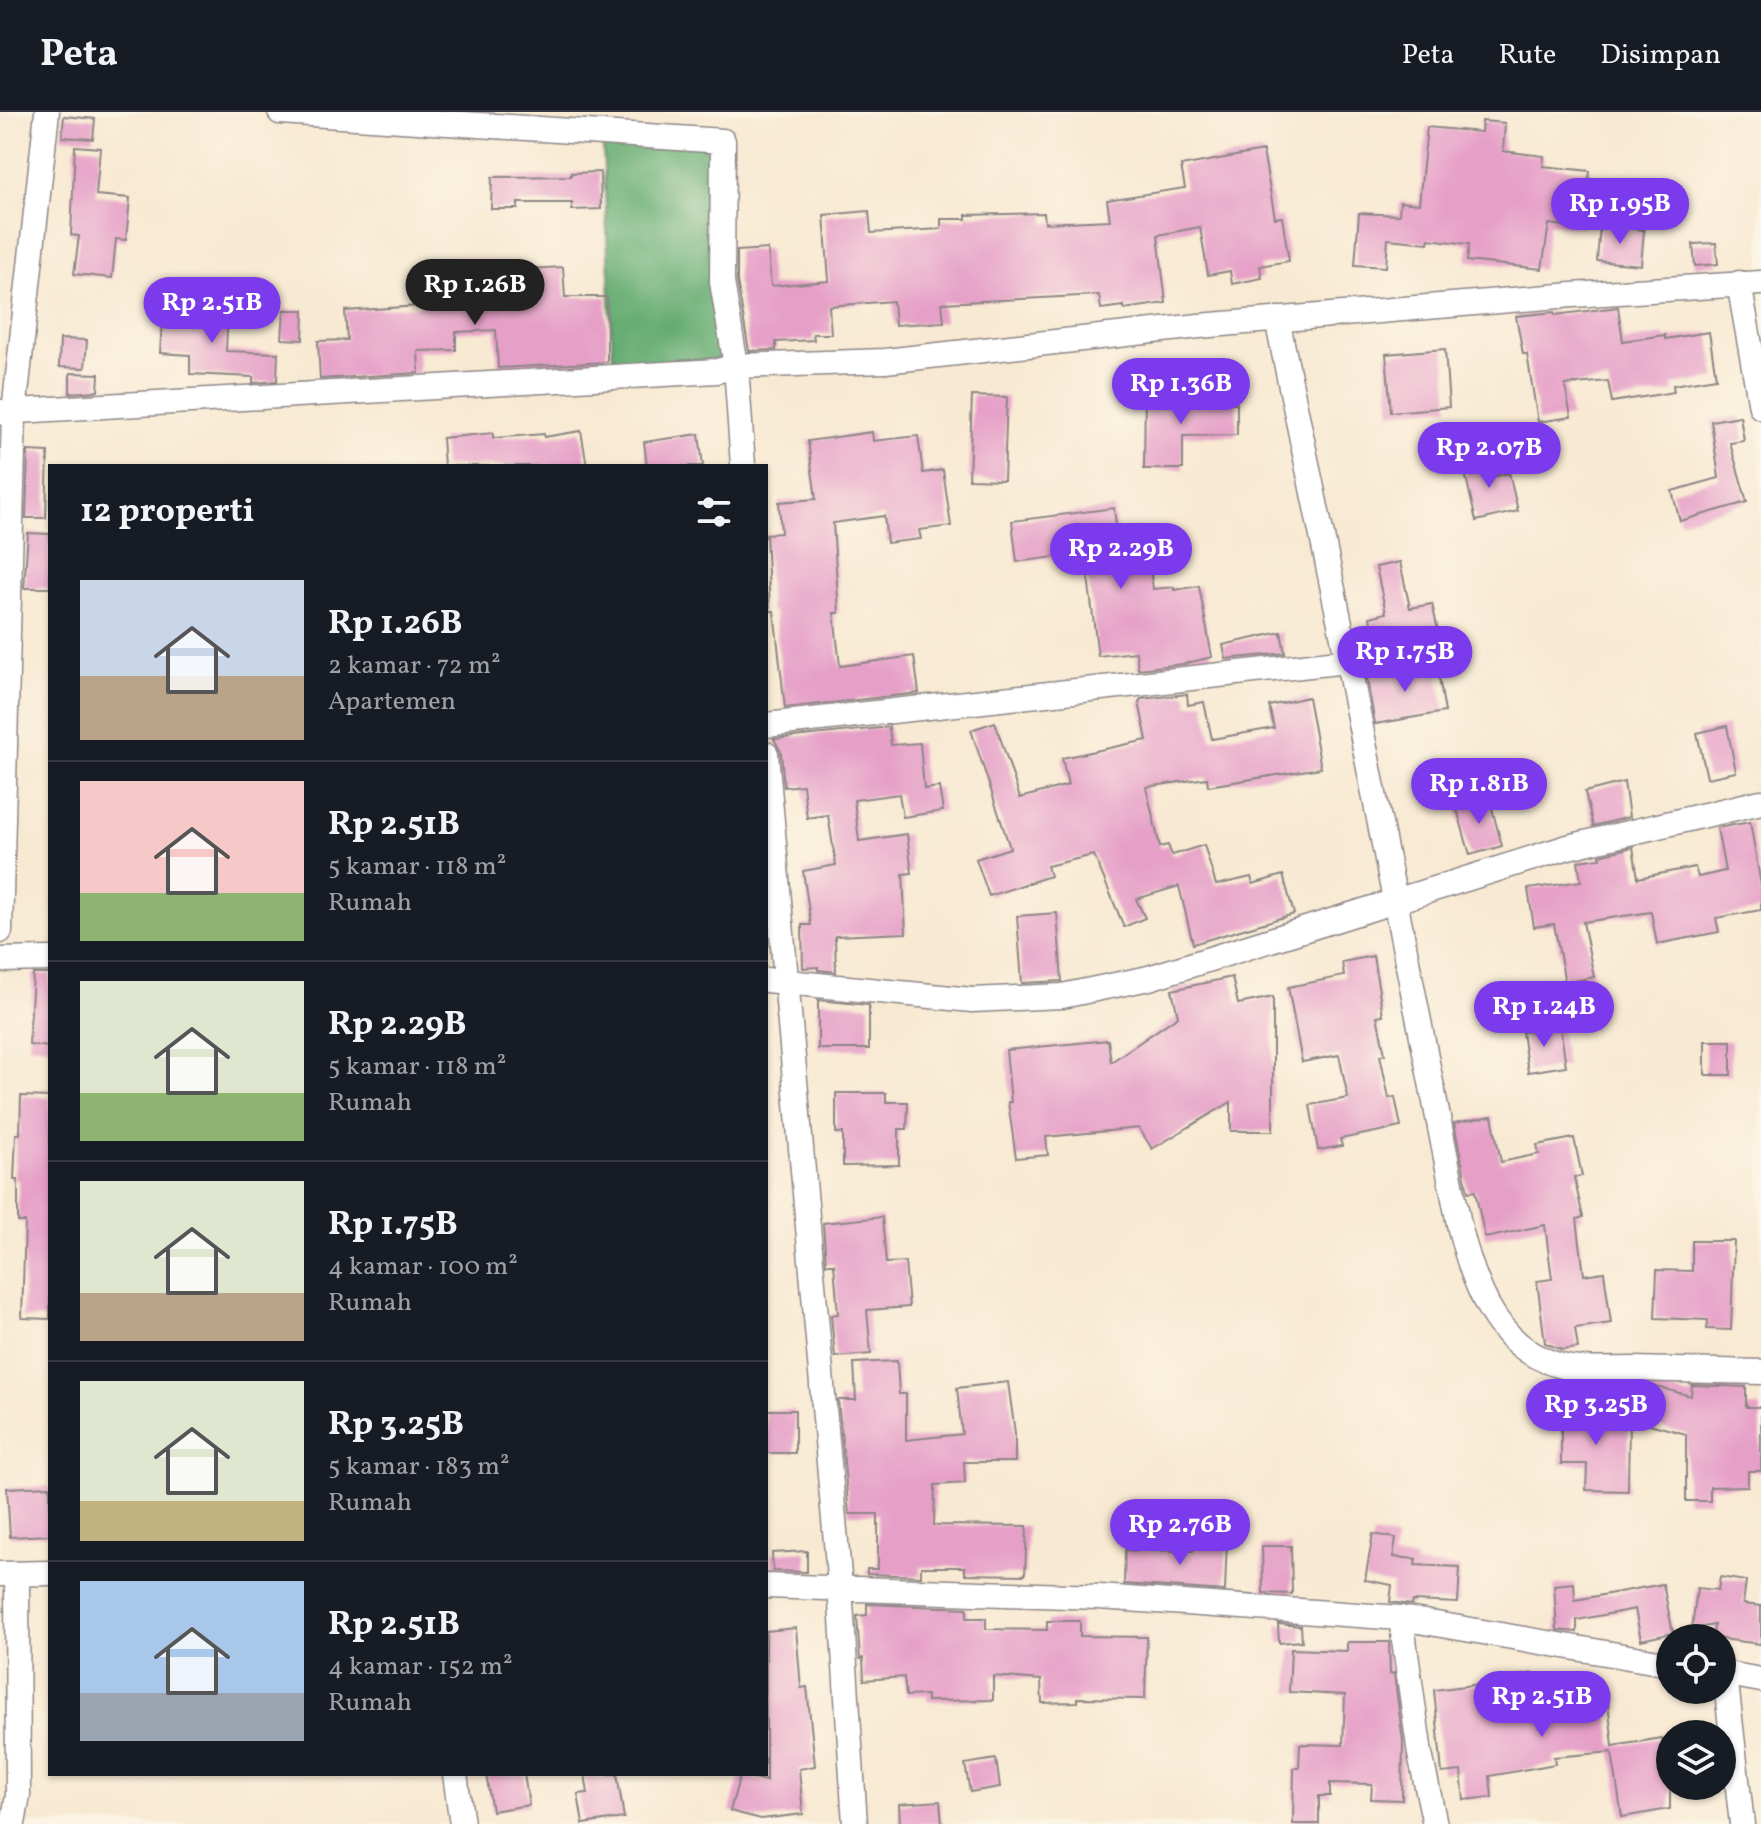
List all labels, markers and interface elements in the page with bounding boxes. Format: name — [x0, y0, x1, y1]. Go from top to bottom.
text: Peta — [40, 29, 118, 82]
text: Peta — [1402, 36, 1454, 75]
text: Rute — [1498, 36, 1556, 75]
text: Disimpan — [1600, 36, 1721, 75]
pin: Rp 1.95B — [1537, 178, 1703, 246]
text: Rp 1.95B — [1569, 186, 1671, 222]
pin: Rp 1.26B — [392, 259, 558, 327]
text: Rp 1.26B — [424, 267, 526, 303]
pin: Rp 2.51B — [129, 277, 295, 345]
text: Rp 2.51B — [162, 285, 262, 321]
pin: Rp 1.36B — [1098, 358, 1264, 426]
text: Rp 1.36B — [1130, 366, 1232, 402]
pin: Rp 2.07B — [1406, 422, 1572, 490]
text: Rp 2.07B — [1436, 430, 1542, 466]
text: 12 properti — [80, 489, 254, 536]
icon: filters — [692, 490, 736, 534]
pin: Rp 2.29B — [1038, 523, 1204, 591]
text: Rp 2.29B — [1068, 531, 1174, 567]
text: Rp 1.26B — [328, 601, 463, 648]
icon: home — [144, 612, 240, 708]
pin: Rp 1.75B — [1322, 626, 1488, 694]
text: Rp 1.75B — [1355, 634, 1455, 670]
text: 2 kamar · 72 m² — [328, 648, 501, 684]
text: Apartemen — [328, 684, 456, 720]
pin: Rp 1.81B — [1396, 758, 1562, 826]
text: Rp 1.81B — [1429, 766, 1529, 802]
text: Rp 2.51B — [328, 802, 460, 849]
icon: home — [144, 813, 240, 909]
text: 5 kamar · 118 m² — [328, 849, 506, 885]
text: Rumah — [328, 885, 412, 921]
pin: Rp 1.24B — [1461, 981, 1627, 1049]
text: Rp 1.24B — [1492, 989, 1596, 1025]
text: Rp 2.29B — [328, 1002, 467, 1049]
icon: home — [144, 1013, 240, 1109]
text: 5 kamar · 118 m² — [328, 1049, 506, 1085]
text: Rumah — [328, 1085, 412, 1121]
text: Rp 1.75B — [328, 1202, 458, 1249]
icon: home — [144, 1213, 240, 1309]
text: 4 kamar · 100 m² — [328, 1249, 518, 1285]
text: Rumah — [328, 1285, 412, 1321]
pin: Rp 3.25B — [1513, 1379, 1679, 1447]
text: Rp 3.25B — [1544, 1387, 1648, 1423]
text: Rp 3.25B — [328, 1402, 464, 1449]
icon: home — [144, 1413, 240, 1509]
text: 5 kamar · 183 m² — [328, 1449, 510, 1485]
text: Rumah — [328, 1485, 412, 1521]
pin: Rp 2.76B — [1097, 1499, 1263, 1567]
text: Rp 2.76B — [1128, 1507, 1232, 1543]
text: Rp 2.51B — [328, 1602, 460, 1649]
icon: home — [144, 1613, 240, 1709]
map controls — [1656, 1624, 1736, 1800]
button: locate — [1656, 1624, 1736, 1704]
text: 4 kamar · 152 m² — [328, 1649, 513, 1685]
pin: Rp 2.51B — [1459, 1671, 1625, 1739]
text: Rp 2.51B — [1492, 1679, 1592, 1715]
text: Rumah — [328, 1685, 412, 1721]
button: layers — [1656, 1720, 1736, 1800]

